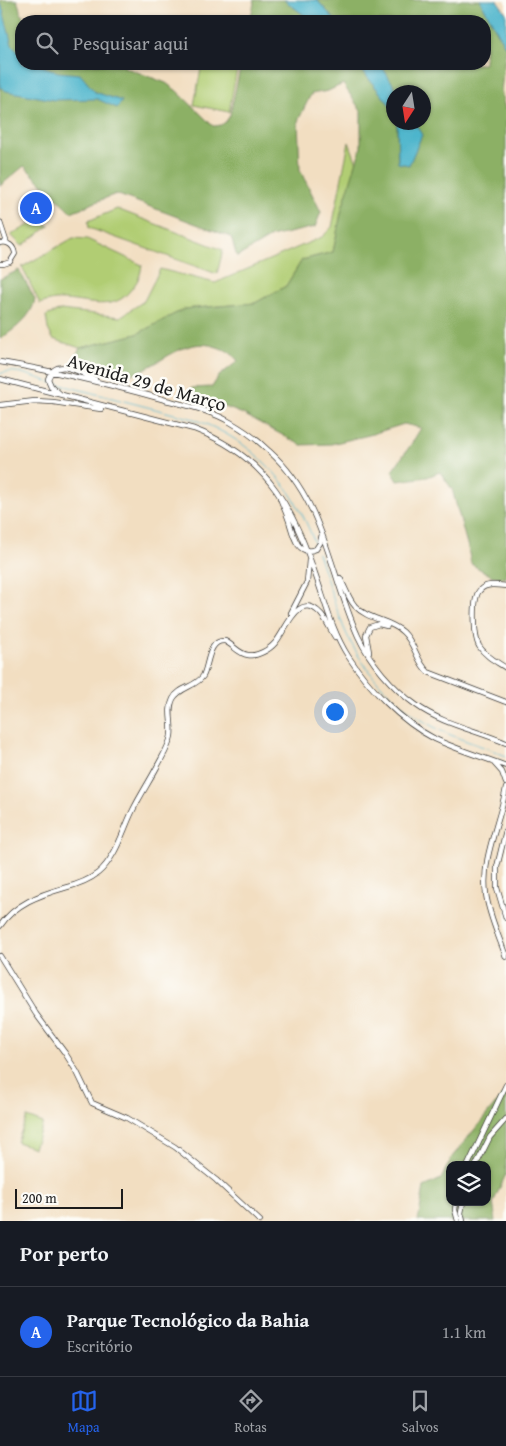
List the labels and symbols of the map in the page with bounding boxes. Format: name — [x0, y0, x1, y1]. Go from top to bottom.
north arrow — [386, 85, 431, 130]
pin: A — [20, 189, 52, 227]
street label: Avenida 29 de Março — [64, 346, 230, 418]
your location — [322, 699, 348, 725]
scale bar — [15, 1186, 122, 1209]

